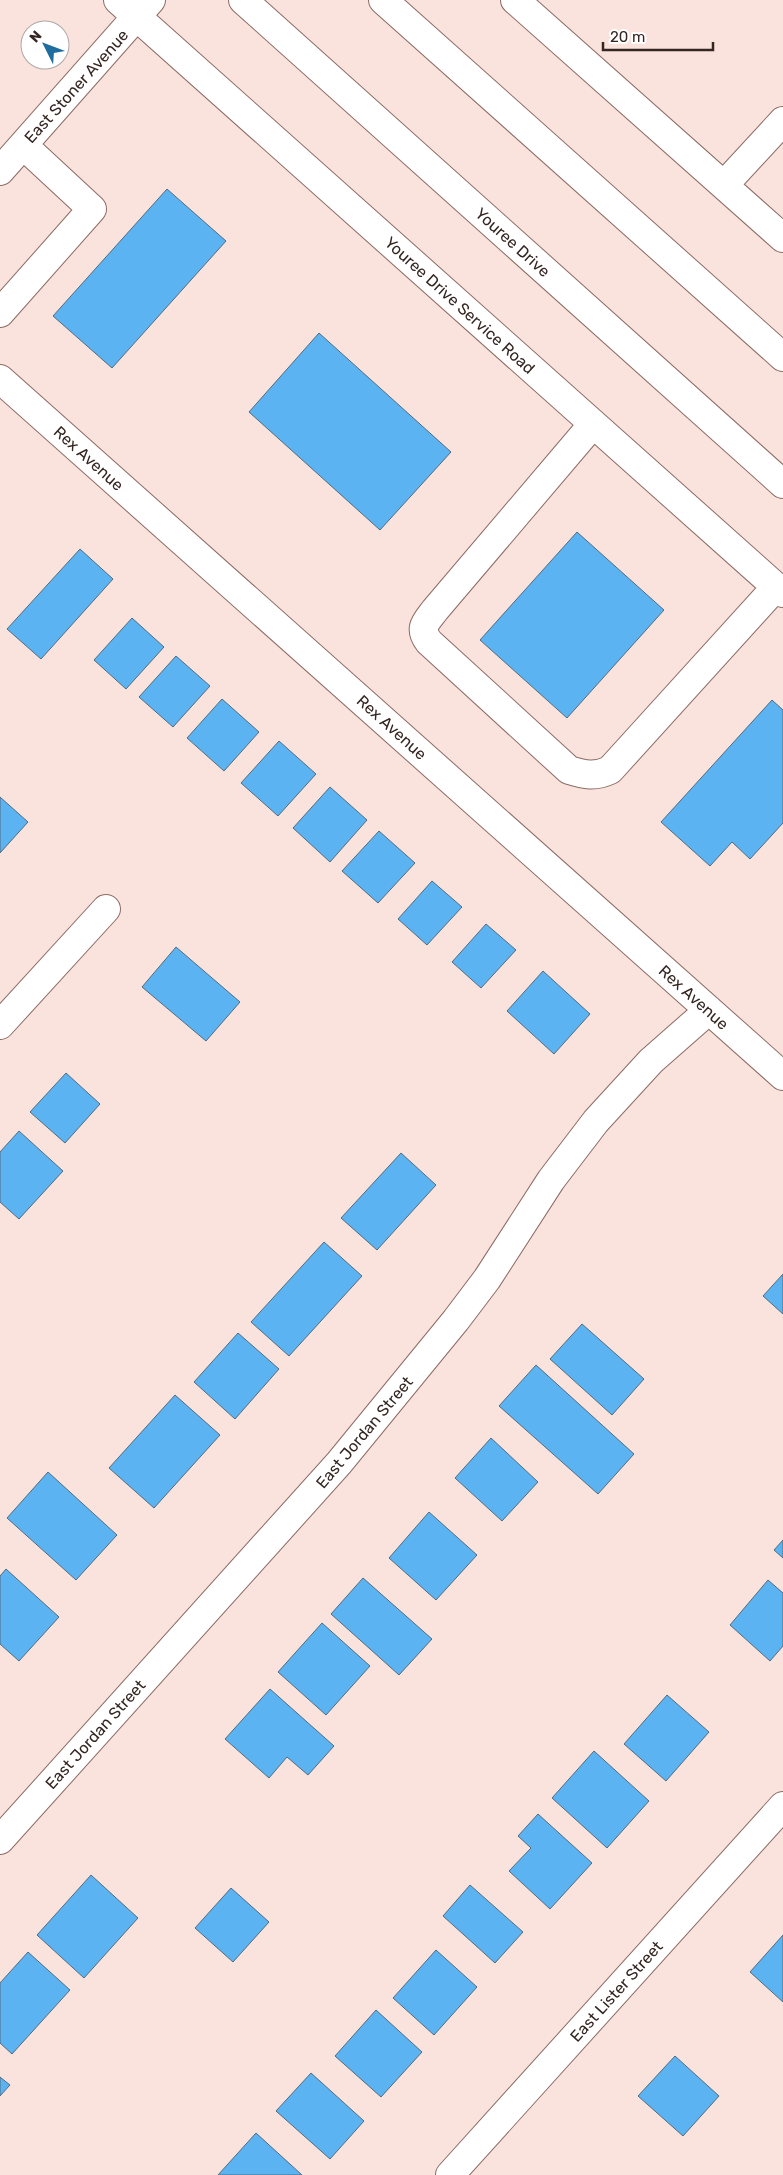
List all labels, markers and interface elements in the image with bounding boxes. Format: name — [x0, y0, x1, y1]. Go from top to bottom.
north arrow — [20, 20, 70, 70]
scale bar — [603, 20, 713, 52]
street label: East Stoner Avenue — [20, 26, 132, 147]
text: N — [26, 27, 45, 46]
text: 20 m — [610, 28, 645, 46]
street label: Youree Drive — [471, 204, 554, 281]
street label: Youree Drive Service Road — [381, 233, 539, 378]
street label: Rex Avenue — [50, 422, 127, 495]
street label: Rex Avenue — [353, 691, 430, 764]
street label: Rex Avenue — [655, 961, 732, 1034]
street label: East Jordan Street — [312, 1372, 417, 1492]
street label: East Jordan Street — [41, 1676, 149, 1793]
street label: East Lister Street — [566, 1937, 667, 2046]

